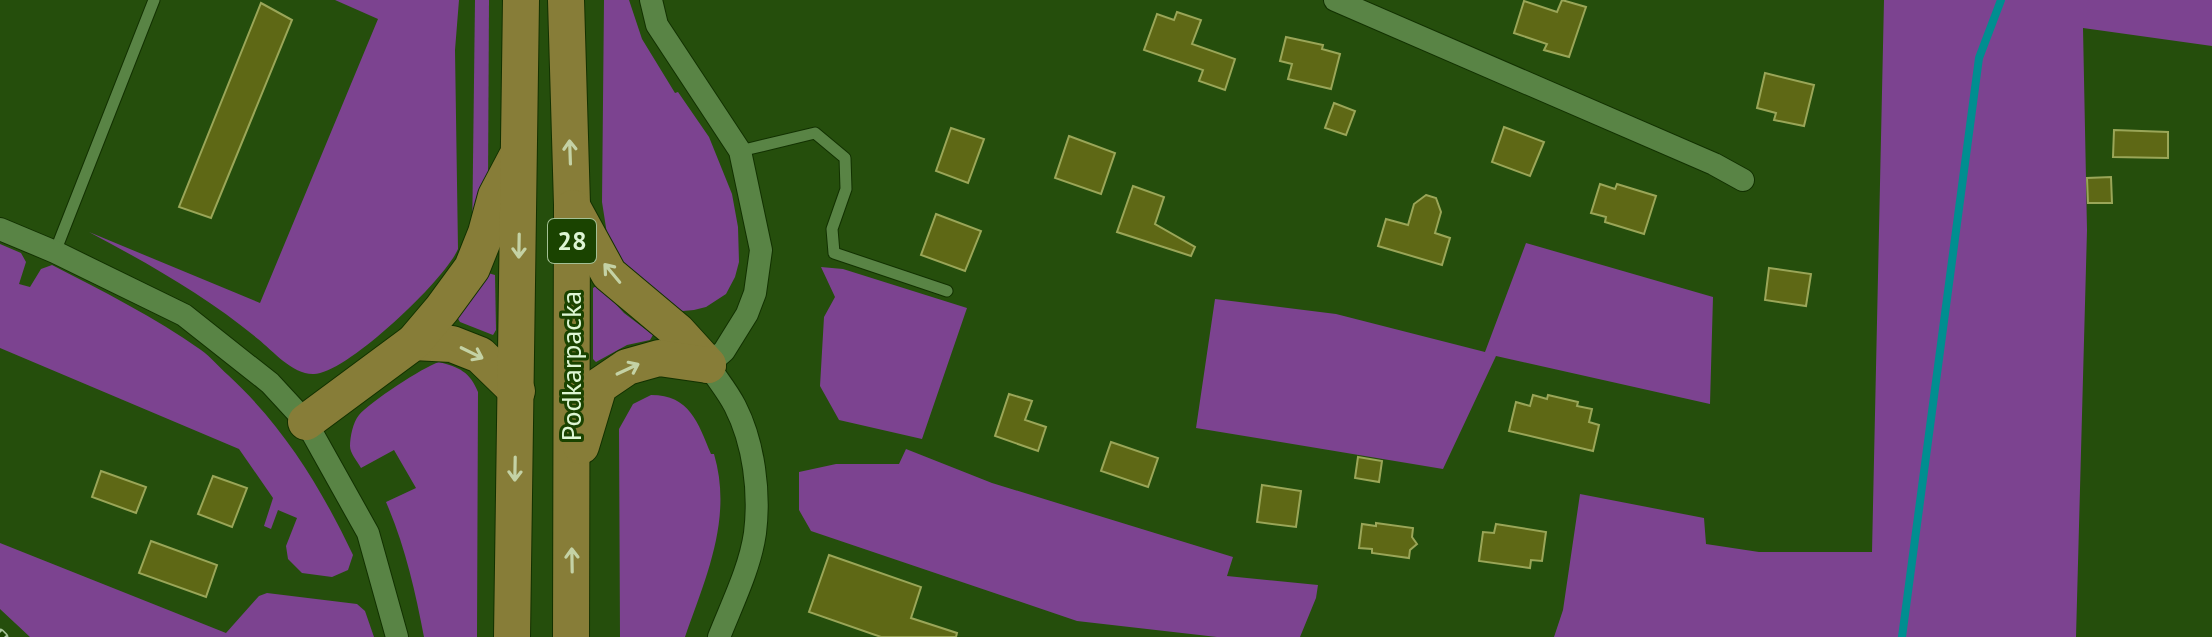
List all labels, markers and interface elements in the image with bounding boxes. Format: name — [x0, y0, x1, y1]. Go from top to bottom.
one-way arrow — [563, 139, 578, 166]
road number: 28 — [548, 219, 596, 263]
one-way arrow — [511, 232, 527, 259]
one-way arrow — [603, 264, 621, 284]
street label: Podkarpacka — [552, 291, 589, 441]
one-way arrow — [459, 346, 483, 361]
one-way arrow — [616, 361, 640, 376]
one-way arrow — [507, 455, 523, 482]
one-way arrow — [564, 547, 580, 574]

